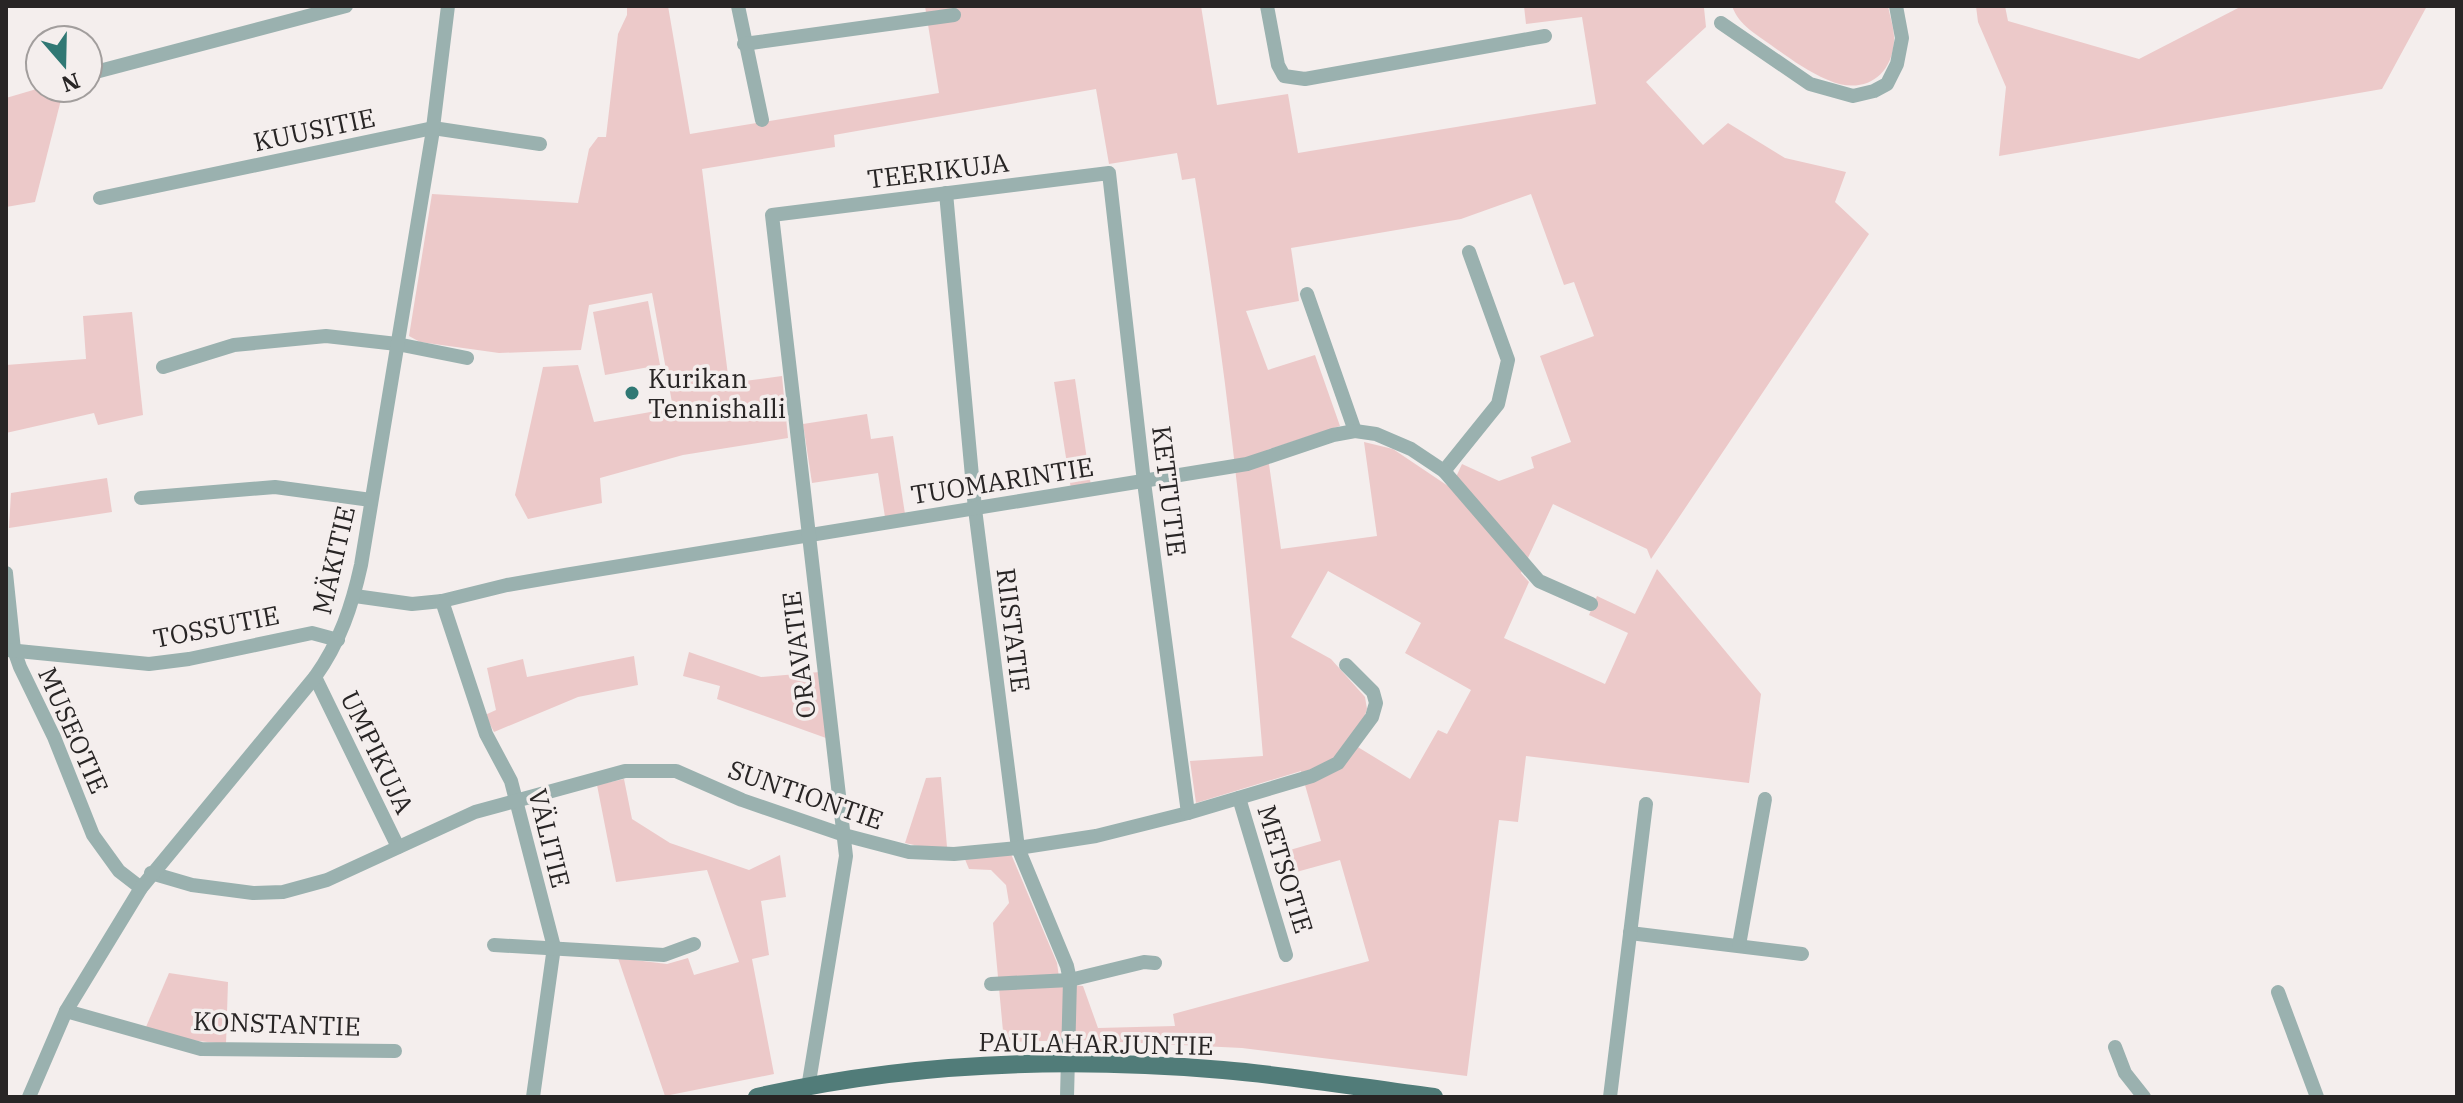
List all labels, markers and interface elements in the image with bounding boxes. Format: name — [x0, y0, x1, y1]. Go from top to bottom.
north arrow — [24, 24, 104, 104]
text: N — [58, 67, 84, 100]
street label: KUUSITIE — [250, 100, 378, 158]
street label: TEERIKUJA — [865, 144, 1011, 196]
place label: Kurikan Tennishalli — [648, 361, 786, 425]
marker: Kurikan Tennishalli — [623, 384, 641, 402]
street label: KETTUTIE — [1145, 424, 1195, 558]
street label: TUOMARINTIE — [908, 449, 1096, 511]
street label: MÄKITIE — [304, 502, 362, 618]
street label: RIISTATIE — [990, 566, 1038, 694]
street label: ORAVATIE — [773, 589, 823, 721]
street label: TOSSUTIE — [150, 597, 282, 655]
street label: MUSEOTIE — [31, 662, 117, 798]
street label: UMPIKUJA — [334, 685, 422, 819]
street label: SUNTIONTIE — [724, 752, 888, 836]
street label: VÄLITIE — [521, 785, 579, 891]
street label: METSOTIE — [1250, 801, 1322, 937]
street label: KONSTANTIE — [193, 1003, 361, 1043]
street label: PAULAHARJUNTIE — [978, 1024, 1214, 1062]

